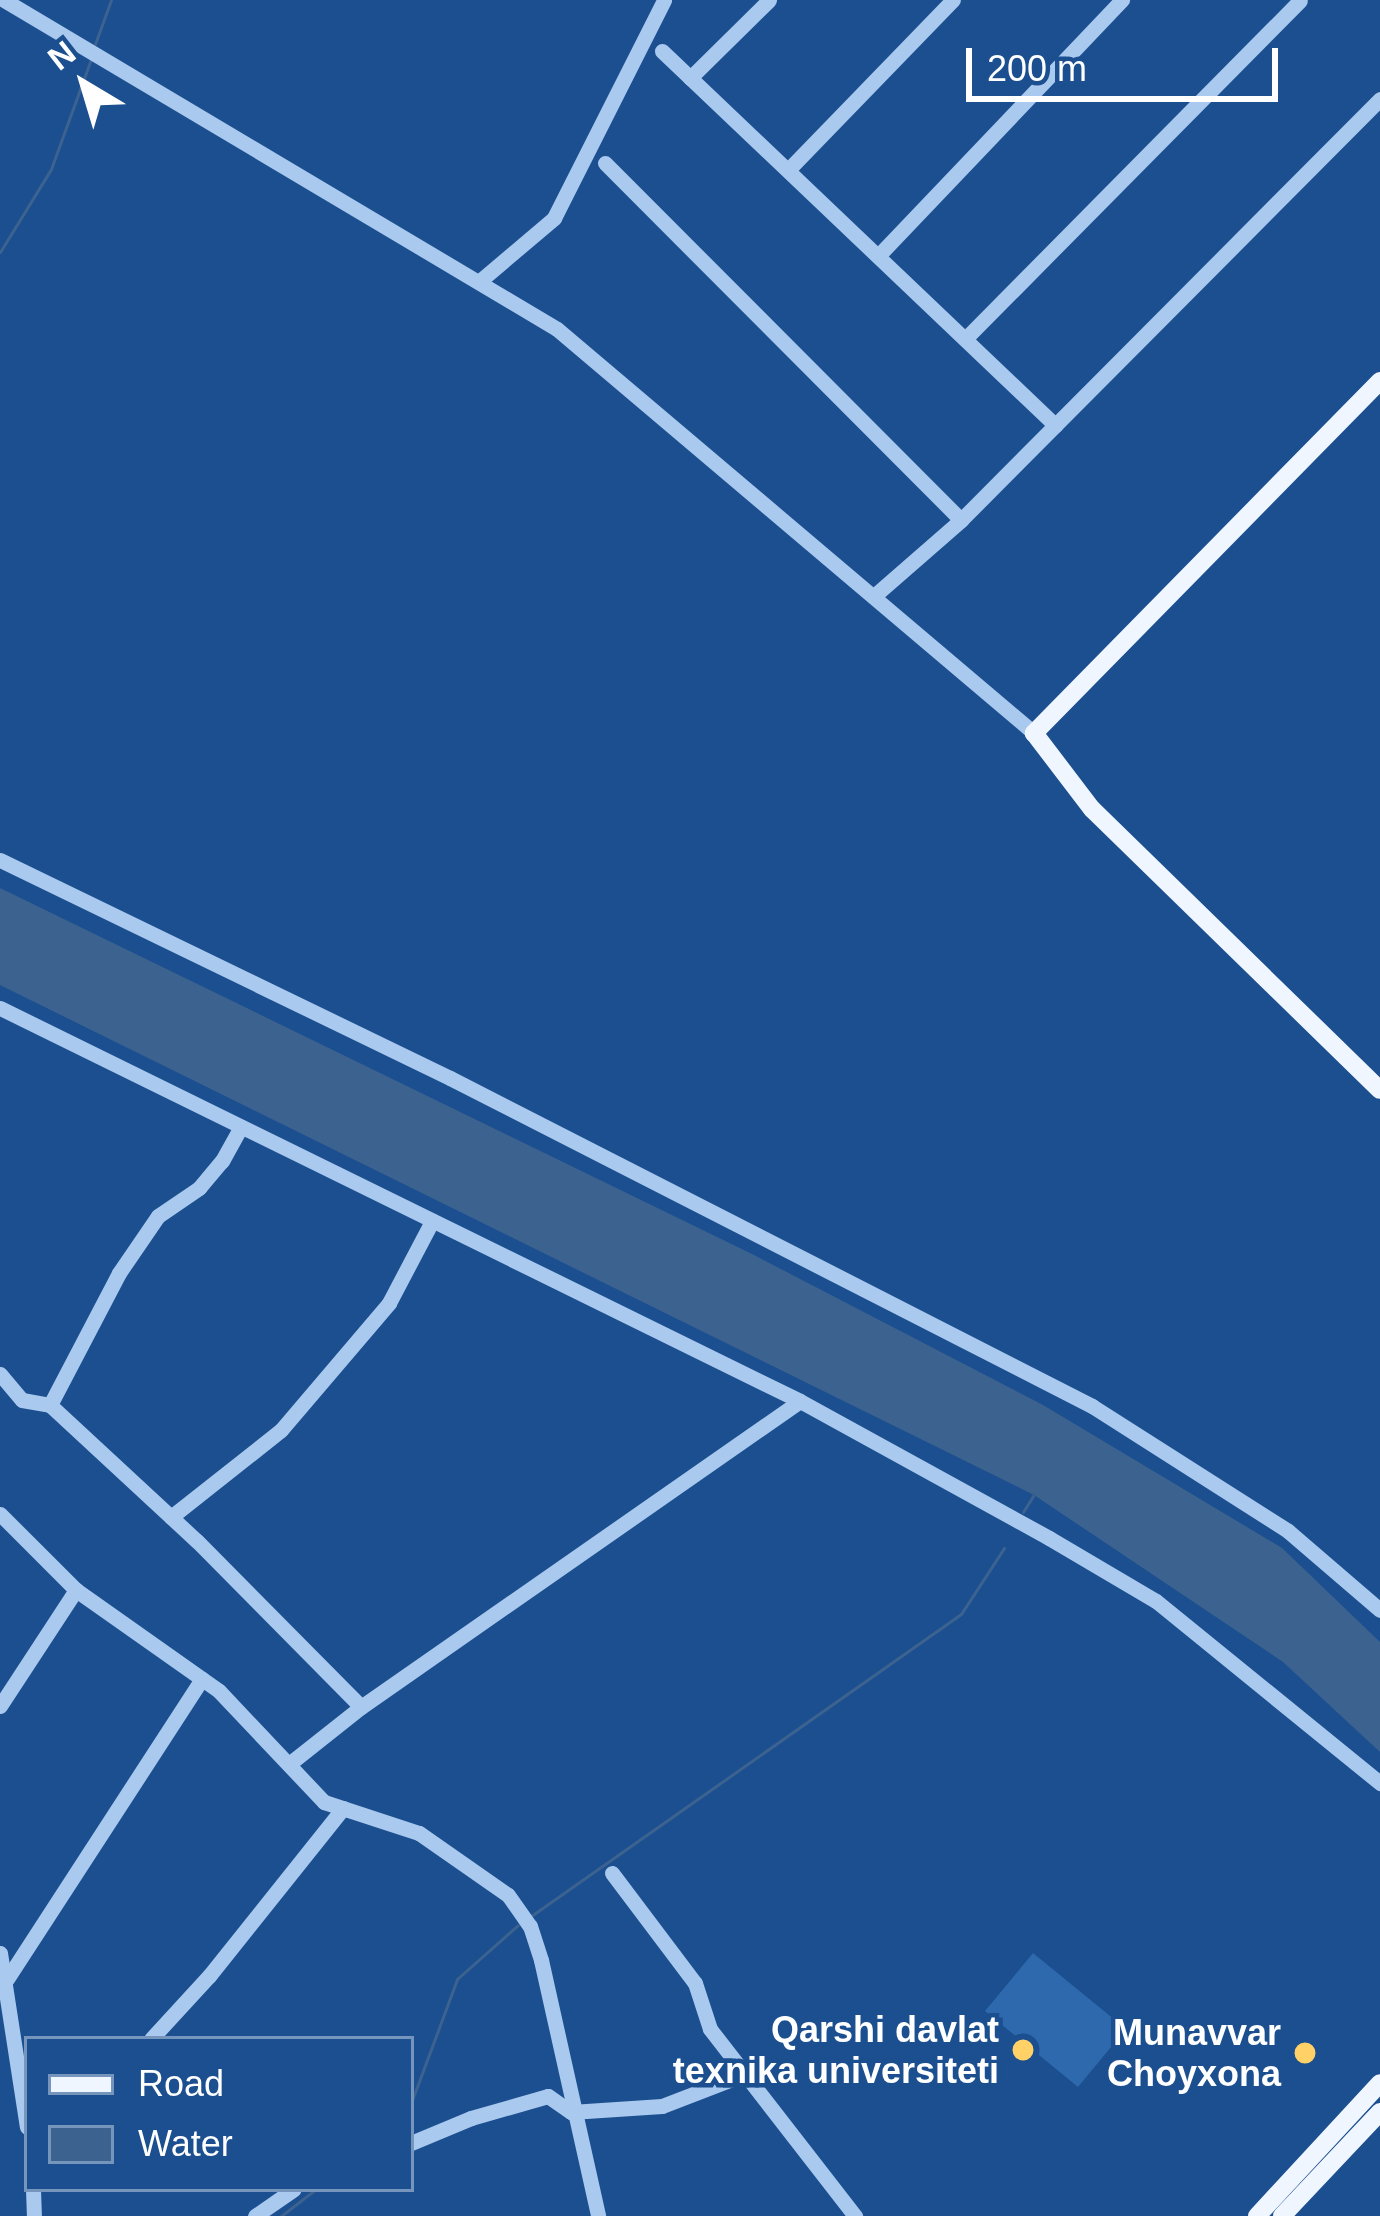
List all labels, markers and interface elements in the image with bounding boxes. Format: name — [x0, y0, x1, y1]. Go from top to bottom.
north arrow — [24, 24, 144, 144]
scale bar — [972, 24, 1284, 98]
text: N — [41, 33, 82, 77]
text: 200 m — [987, 48, 1087, 89]
place label: Qarshi davlat texnika universiteti — [673, 2007, 999, 2092]
place label: Munavvar Choyxona — [1107, 2010, 1281, 2095]
legend — [24, 2036, 414, 2192]
marker: Qarshi davlat texnika universiteti — [1010, 2037, 1036, 2063]
marker: Munavvar Choyxona — [1292, 2040, 1318, 2066]
text: Road — [138, 2063, 224, 2104]
text: Water — [138, 2123, 233, 2164]

